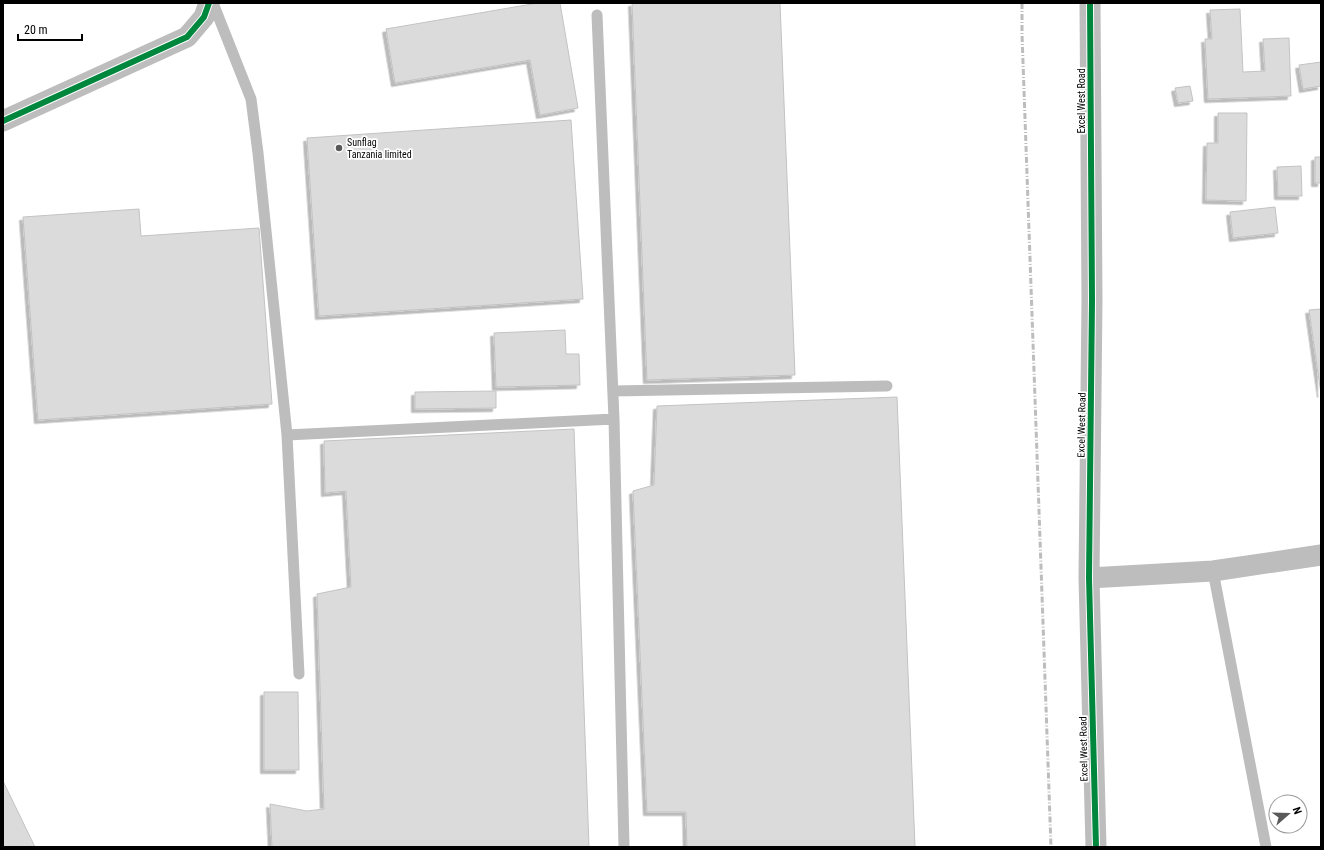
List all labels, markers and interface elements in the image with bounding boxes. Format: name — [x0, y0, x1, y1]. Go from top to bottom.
scale bar — [18, 16, 82, 42]
text: 20 m — [24, 23, 48, 37]
street label: Excel West Road — [1076, 68, 1087, 134]
place label: Sunflag Tanzania limited — [347, 137, 412, 160]
marker: Sunflag Tanzania limited — [334, 143, 344, 153]
street label: Excel West Road — [1075, 392, 1088, 458]
street label: Excel West Road — [1077, 716, 1090, 782]
north arrow — [1268, 794, 1308, 834]
text: N — [1290, 805, 1304, 816]

